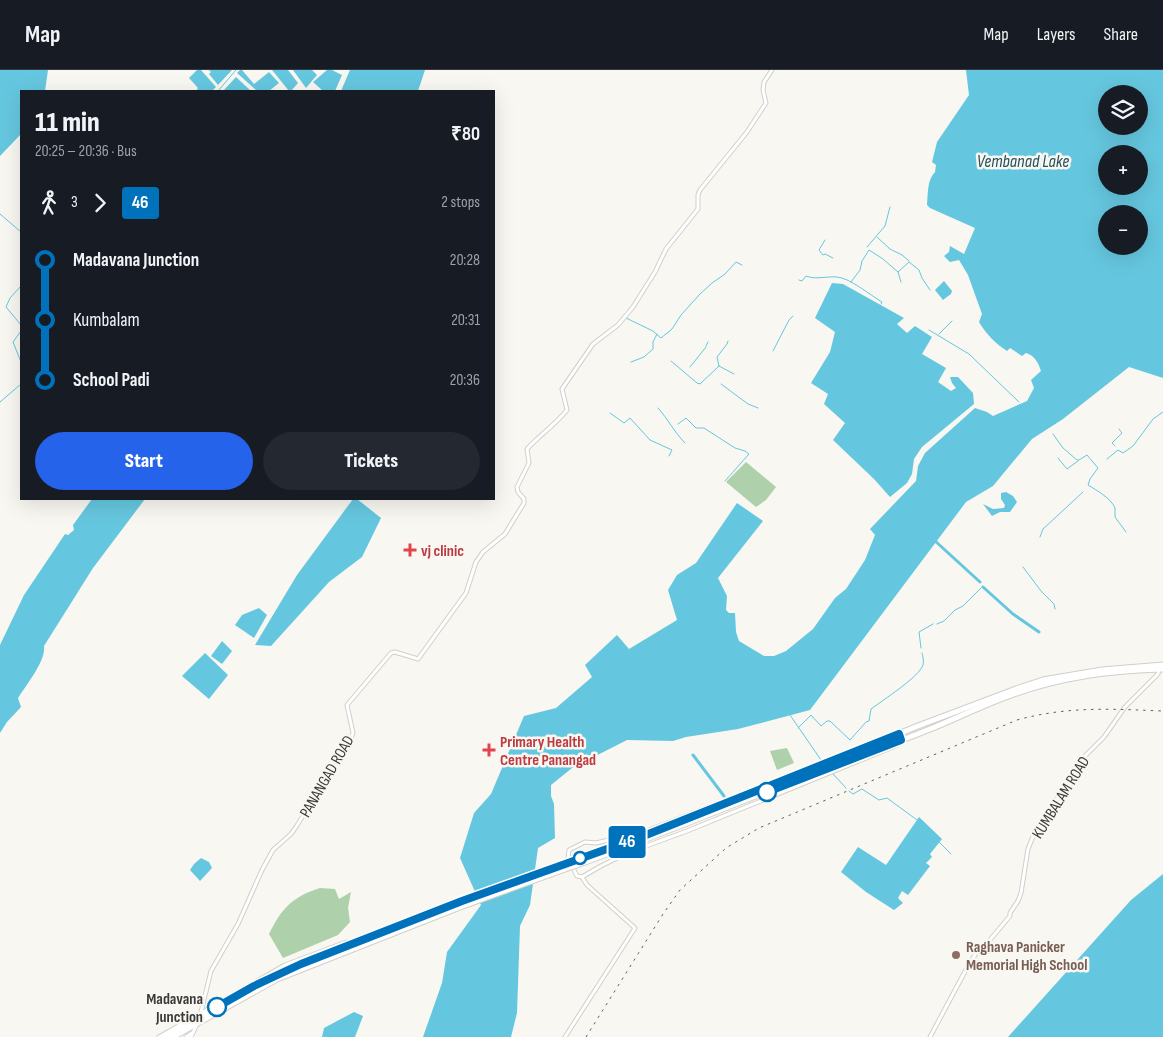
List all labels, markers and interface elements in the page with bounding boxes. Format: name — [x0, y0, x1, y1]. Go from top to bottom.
text: Map — [25, 20, 60, 49]
text: Map — [984, 24, 1009, 45]
text: Layers — [1037, 24, 1076, 45]
text: Share — [1104, 24, 1138, 45]
map controls — [1098, 85, 1148, 255]
button: layers — [1098, 85, 1148, 135]
text: 11 min — [35, 106, 100, 139]
text: ₹80 — [451, 123, 480, 146]
text: 20:25 – 20:36 · Bus — [35, 142, 137, 161]
button: + — [1098, 145, 1148, 195]
water label: Vembanad Lake — [977, 151, 1069, 172]
icon: walk — [35, 189, 63, 217]
icon: forward — [86, 189, 114, 217]
text: 46 — [132, 192, 149, 213]
text: 3 — [71, 193, 78, 212]
text: 2 stops — [441, 193, 480, 212]
button: − — [1098, 205, 1148, 255]
text: Madavana Junction — [73, 249, 199, 272]
text: 20:28 — [450, 251, 480, 270]
text: Kumbalam — [73, 309, 140, 332]
text: 20:31 — [451, 311, 480, 330]
text: School Padi — [73, 369, 150, 392]
text: 20:36 — [450, 371, 480, 390]
button: Start — [35, 432, 253, 490]
button: Tickets — [263, 432, 480, 490]
place label: vj clinic — [421, 542, 464, 561]
marker: vj clinic — [403, 543, 417, 557]
street label: PANANGAD ROAD — [296, 732, 358, 821]
place label: Primary Health Centre Panangad — [500, 733, 596, 770]
marker: Primary Health Centre Panangad — [482, 743, 496, 757]
street label: KUMBALAM ROAD — [1028, 753, 1094, 842]
unlabelled marker — [757, 782, 777, 802]
line badge: 46 — [604, 826, 650, 858]
text: 46 — [619, 831, 635, 852]
unlabelled marker — [573, 851, 587, 865]
place label: Raghava Panicker Memorial High School — [966, 938, 1087, 975]
marker: Raghava Panicker Memorial High School — [950, 949, 962, 961]
place label: Madavana Junction — [146, 990, 203, 1027]
marker: Madavana Junction — [207, 997, 227, 1017]

